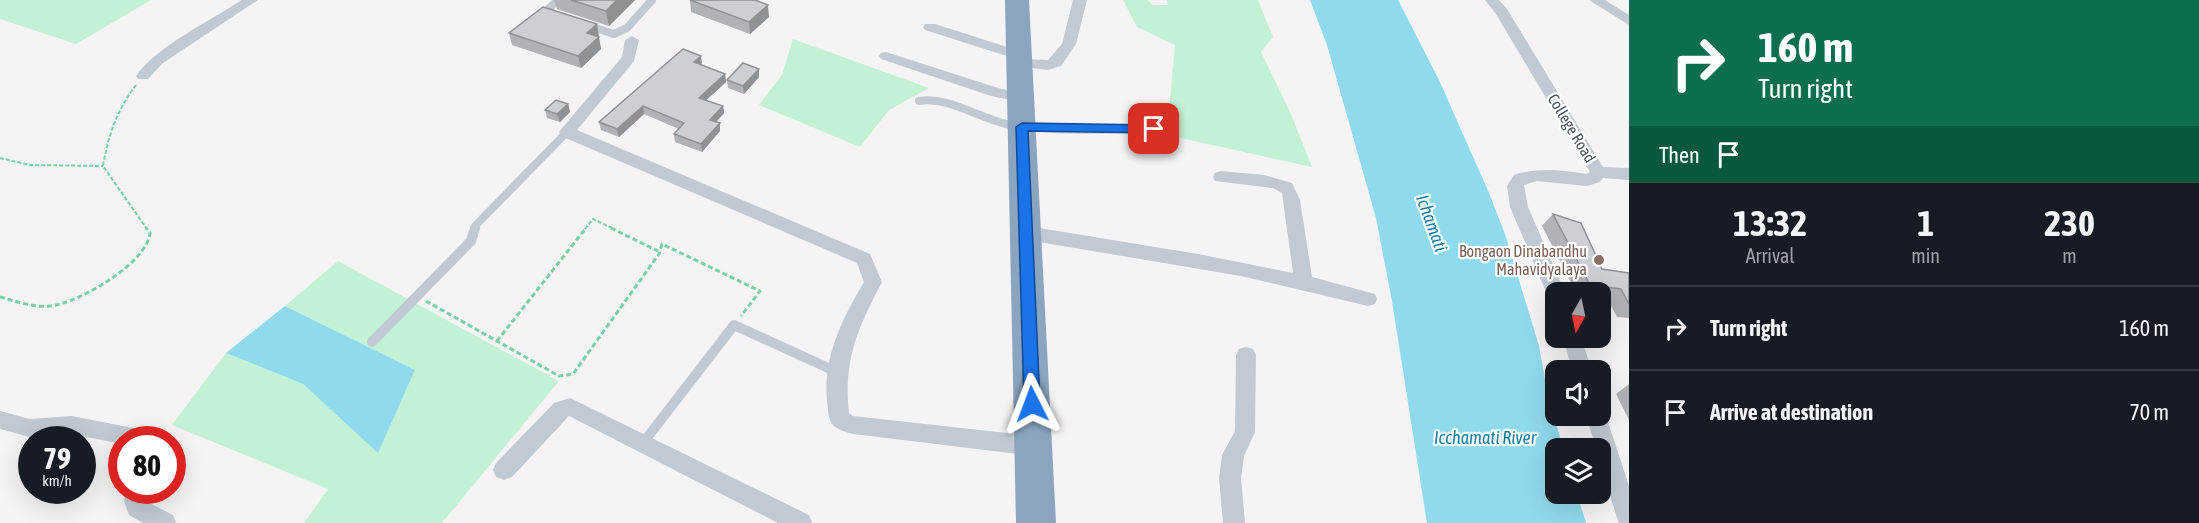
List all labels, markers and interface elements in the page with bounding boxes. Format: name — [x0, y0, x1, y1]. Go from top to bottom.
text: 160 m — [1758, 23, 1853, 71]
icon: right — [1659, 24, 1737, 102]
text: Turn right — [1758, 73, 1853, 104]
street label: College Road — [1544, 90, 1600, 166]
pin — [1128, 103, 1179, 154]
icon: arrive — [1137, 112, 1170, 145]
icon: arrive — [1712, 138, 1745, 171]
text: Then — [1659, 142, 1700, 168]
water label: Ichamati — [1412, 192, 1452, 254]
text: 13:32 — [1733, 202, 1807, 244]
text: 1 — [1917, 202, 1934, 244]
text: 230 — [2044, 202, 2095, 244]
place label: Bongaon Dinabandhu Mahavidyalaya — [1459, 242, 1587, 279]
text: Arrival — [1746, 244, 1795, 267]
text: min — [1911, 244, 1940, 267]
text: m — [2062, 244, 2077, 267]
marker: Bongaon Dinabandhu Mahavidyalaya — [1592, 253, 1606, 267]
north arrow — [1545, 282, 1611, 348]
map controls — [1545, 282, 1611, 504]
icon: right — [1659, 312, 1692, 345]
text: Turn right — [1710, 315, 1787, 341]
text: 160 m — [2119, 315, 2169, 341]
button: sound — [1545, 360, 1611, 426]
position arrow — [1000, 372, 1064, 436]
icon: arrive — [1659, 396, 1692, 429]
text: Arrive at destination — [1710, 399, 1873, 425]
text: 70 m — [2129, 399, 2169, 425]
speed limit sign: 80 — [108, 426, 186, 504]
water label: Icchamati River — [1434, 427, 1537, 448]
button: layers — [1545, 438, 1611, 504]
text: 79 — [43, 441, 71, 475]
text: km/h — [42, 472, 72, 489]

